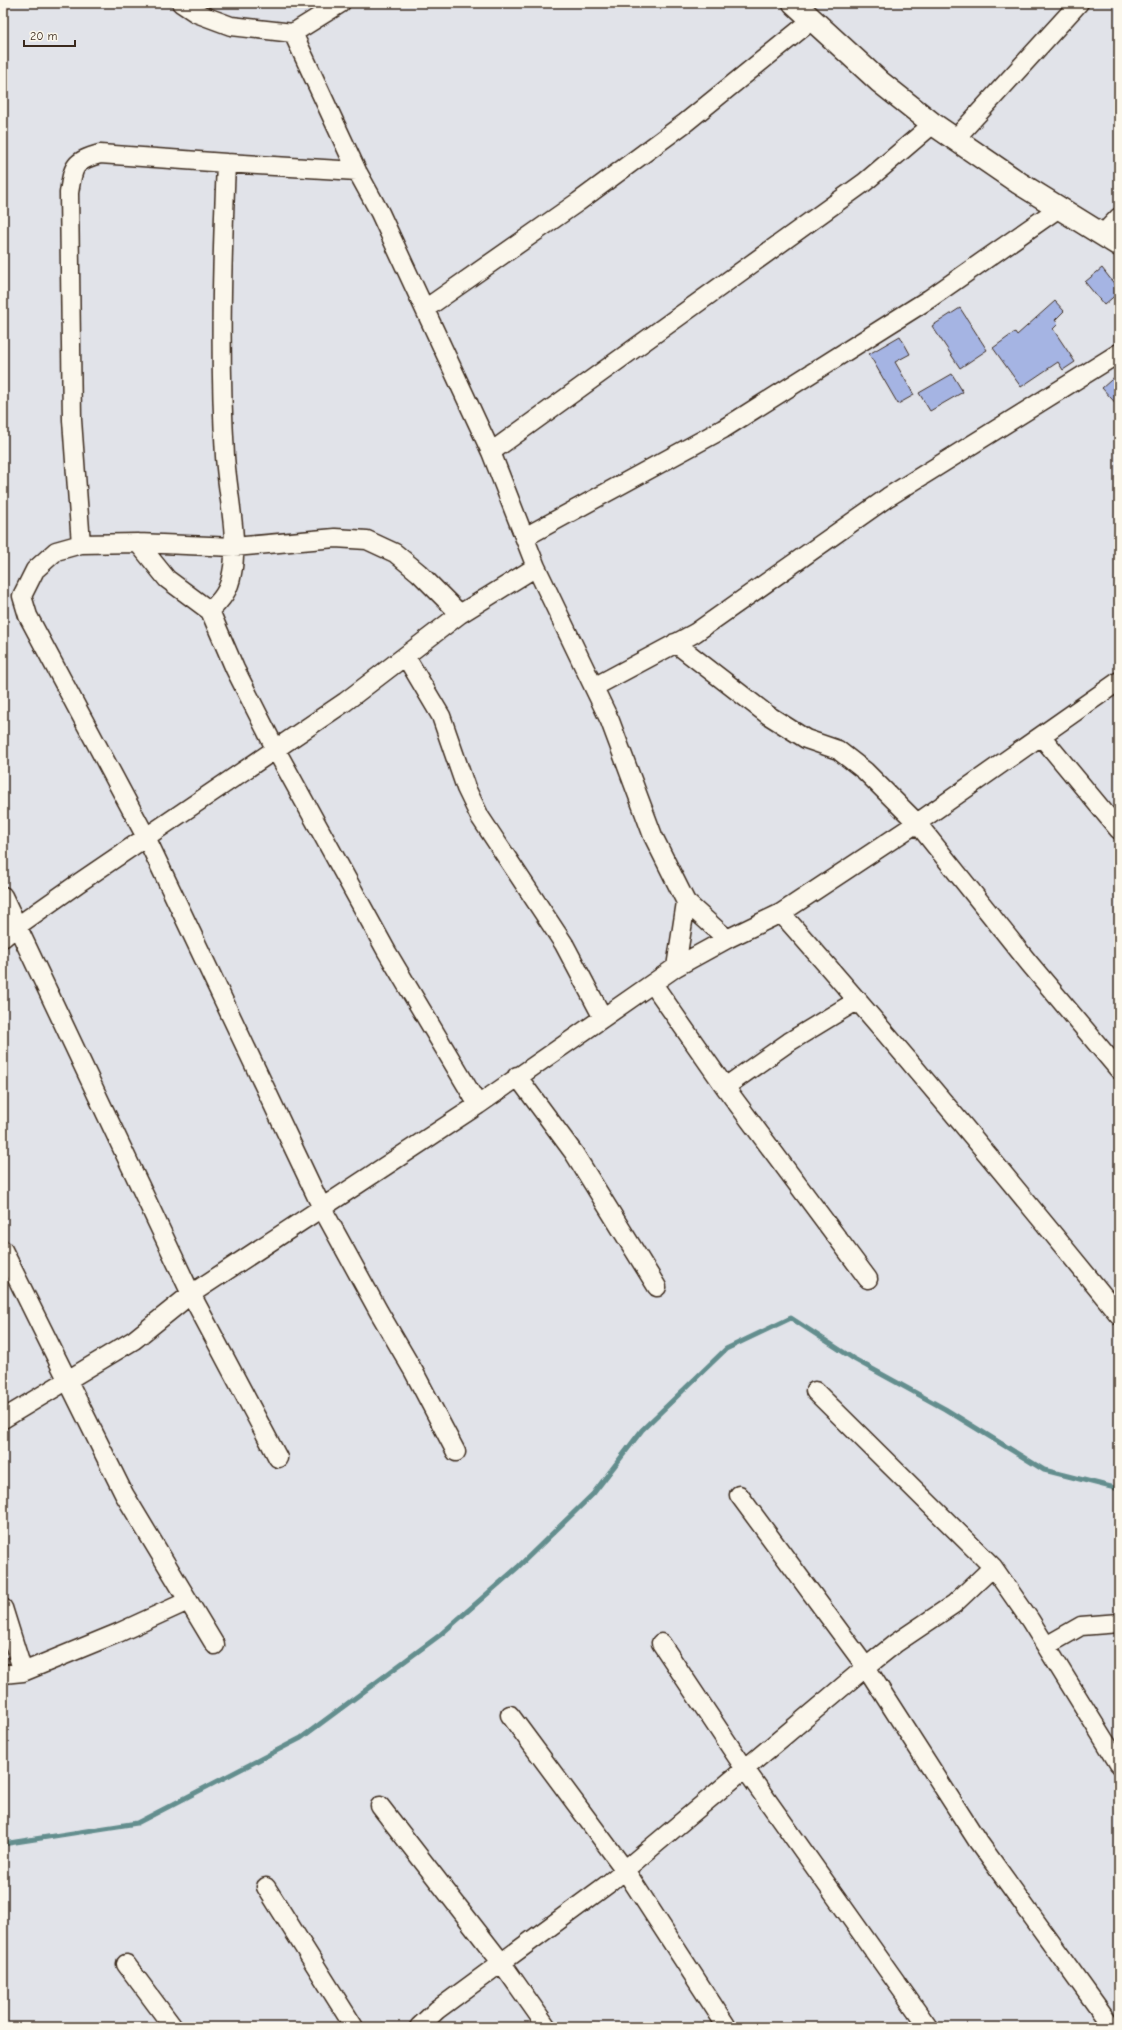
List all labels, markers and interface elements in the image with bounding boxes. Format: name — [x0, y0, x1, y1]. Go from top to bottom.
scale bar — [24, 22, 75, 48]
text: 20 m — [30, 29, 58, 43]

